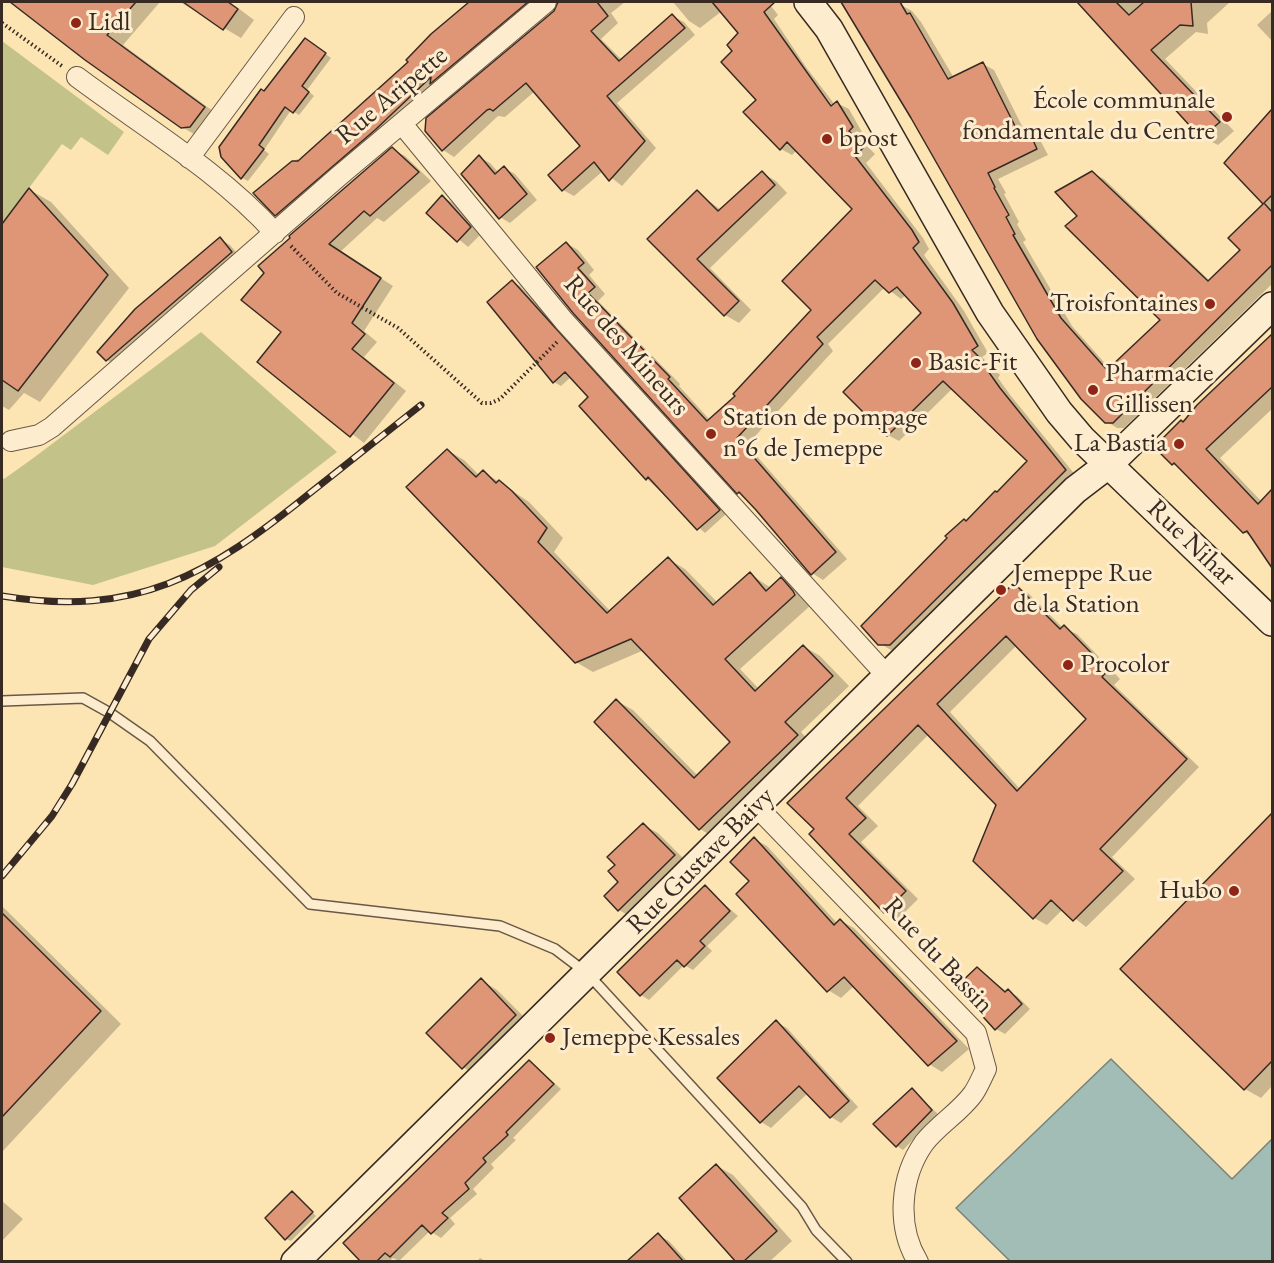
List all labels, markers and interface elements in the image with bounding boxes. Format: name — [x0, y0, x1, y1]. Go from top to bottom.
place label: Lidl — [88, 7, 131, 39]
marker: Lidl — [69, 16, 83, 30]
street label: Rue Aripette — [330, 40, 454, 152]
place label: École communale fondamentale du Centre — [962, 85, 1215, 148]
marker: École communale fondamentale du Centre — [1220, 110, 1234, 124]
place label: bpost — [839, 123, 897, 155]
marker: bpost — [820, 132, 834, 146]
street label: Rue des Mineurs — [556, 269, 696, 423]
place label: Troisfontaines — [1050, 288, 1198, 320]
marker: Troisfontaines — [1203, 297, 1217, 311]
place label: Basic-Fit — [928, 347, 1017, 379]
marker: Basic-Fit — [909, 356, 923, 370]
place label: Pharmacie Gillissen — [1105, 358, 1214, 421]
marker: Pharmacie Gillissen — [1086, 383, 1100, 397]
place label: Station de pompage n°6 de Jemeppe — [723, 402, 927, 465]
marker: Station de pompage n°6 de Jemeppe — [704, 427, 718, 441]
place label: La Bastia — [1074, 428, 1167, 460]
marker: La Bastia — [1172, 437, 1186, 451]
street label: Rue Nihar — [1140, 493, 1242, 593]
place label: Jemeppe Rue de la Station — [1013, 558, 1152, 621]
marker: Jemeppe Rue de la Station — [994, 583, 1008, 597]
place label: Procolor — [1080, 649, 1170, 681]
marker: Procolor — [1061, 658, 1075, 672]
street label: Rue Gustave Baivy — [621, 781, 781, 941]
place label: Hubo — [1159, 875, 1222, 907]
marker: Hubo — [1227, 884, 1241, 898]
street label: Rue du Bassin — [876, 891, 1000, 1021]
place label: Jemeppe Kessales — [562, 1022, 740, 1054]
marker: Jemeppe Kessales — [543, 1031, 557, 1045]

